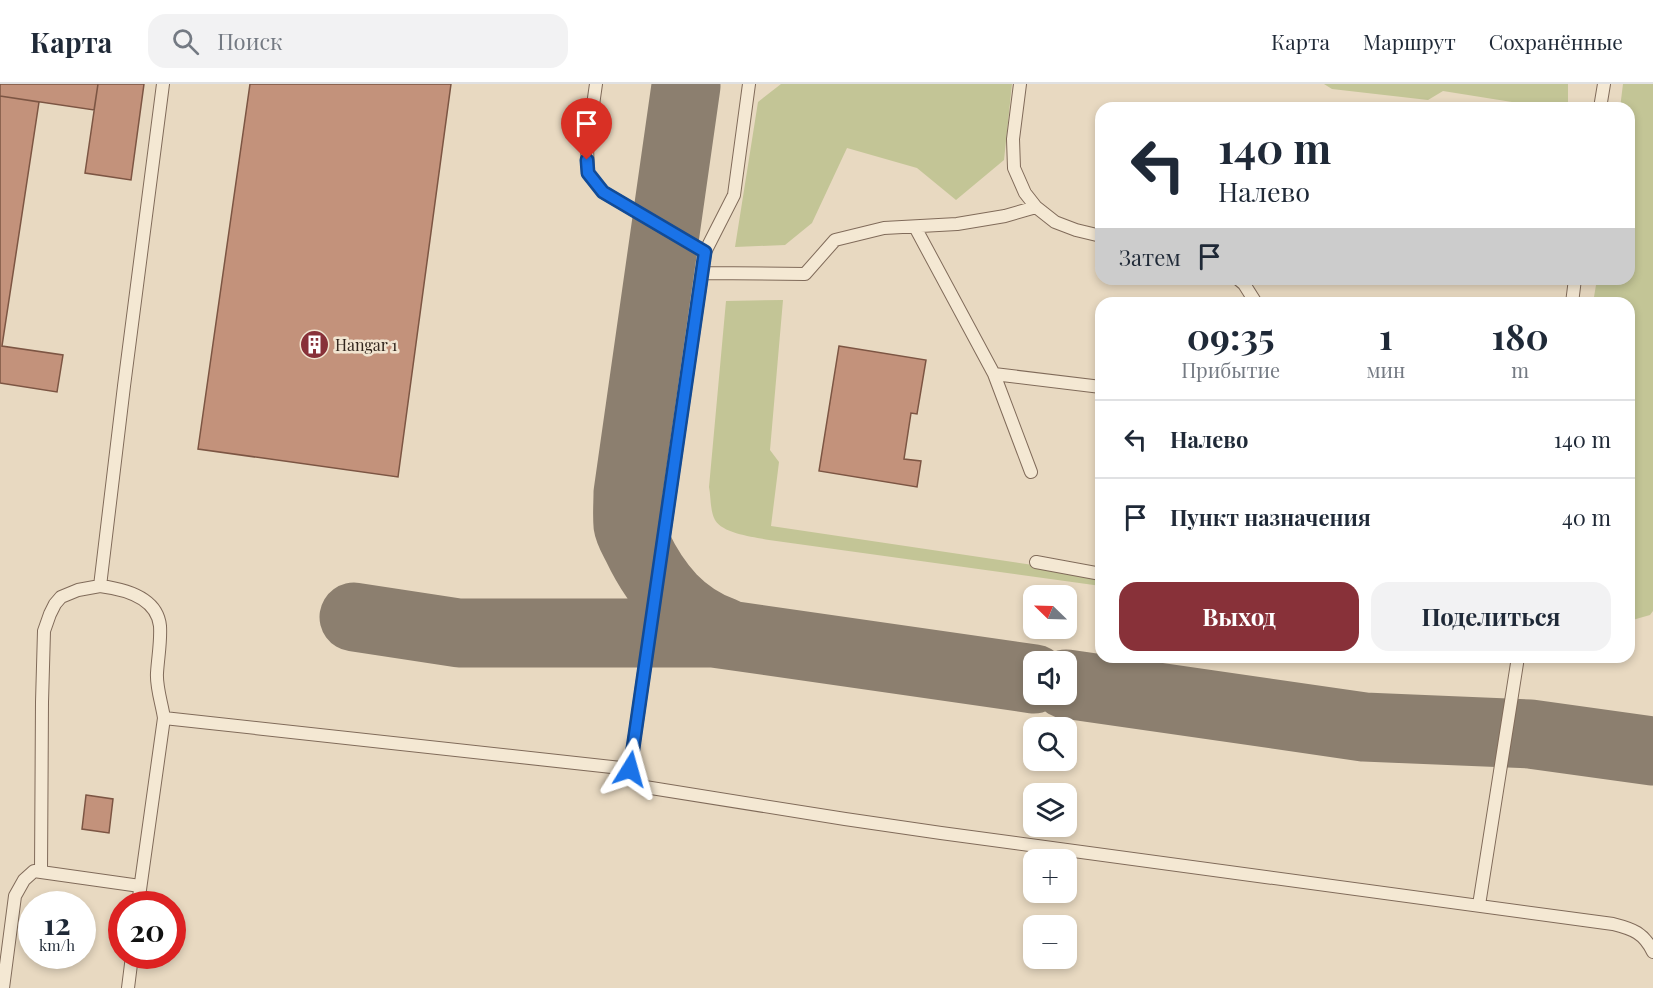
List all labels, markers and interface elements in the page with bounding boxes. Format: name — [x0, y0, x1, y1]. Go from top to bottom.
search box — [148, 14, 568, 68]
text: Карта — [30, 23, 112, 60]
icon: search — [169, 25, 202, 58]
text: Поиск — [217, 26, 283, 56]
text: Карта — [1271, 27, 1330, 55]
text: Маршрут — [1363, 27, 1456, 55]
text: Сохранённые — [1489, 27, 1623, 55]
pin — [561, 98, 612, 160]
icon: arrive — [570, 107, 603, 140]
text: 140 m — [1218, 119, 1331, 175]
icon: left — [1119, 126, 1197, 204]
text: Налево — [1218, 173, 1310, 209]
icon: arrive — [1193, 240, 1226, 273]
text: Затем — [1119, 242, 1181, 272]
text: 09:35 — [1187, 311, 1275, 359]
text: 1 — [1379, 311, 1393, 359]
text: 180 — [1492, 311, 1549, 359]
building icon: Hangar 1 — [298, 329, 330, 361]
place label: Hangar 1 — [335, 334, 397, 355]
text: Прибытие — [1181, 356, 1280, 383]
text: мин — [1366, 356, 1405, 383]
text: m — [1511, 356, 1529, 383]
icon: left — [1119, 423, 1152, 456]
text: Налево — [1170, 424, 1248, 454]
text: 140 m — [1554, 424, 1611, 454]
icon: arrive — [1119, 501, 1152, 534]
text: Пункт назначения — [1170, 502, 1371, 532]
text: 40 m — [1562, 502, 1611, 532]
button: Выход — [1119, 582, 1359, 651]
button: Поделиться — [1371, 582, 1611, 651]
north arrow — [1023, 585, 1077, 639]
map controls — [1023, 585, 1077, 969]
button: sound — [1023, 651, 1077, 705]
button: search — [1023, 717, 1077, 771]
position arrow — [598, 737, 662, 801]
button: layers — [1023, 783, 1077, 837]
button: + — [1023, 849, 1077, 903]
speed limit sign: 20 — [108, 891, 186, 969]
text: 12 — [43, 903, 71, 943]
button: − — [1023, 915, 1077, 969]
text: km/h — [39, 935, 75, 955]

